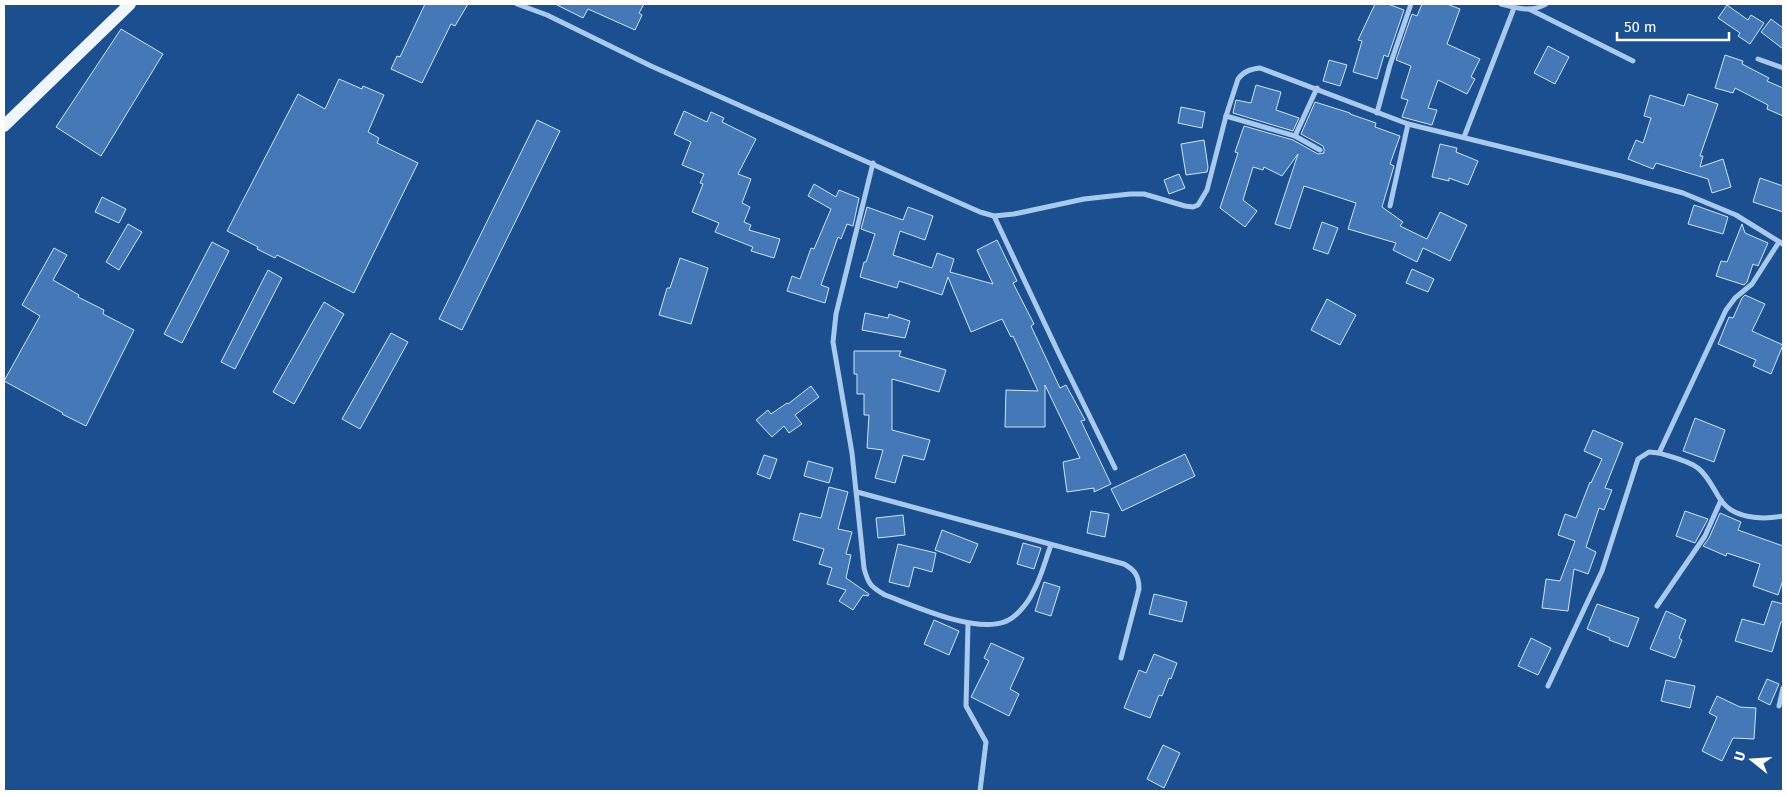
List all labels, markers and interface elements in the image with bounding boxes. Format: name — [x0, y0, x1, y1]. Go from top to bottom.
scale bar — [1617, 10, 1730, 42]
text: 50 m — [1624, 18, 1657, 36]
north arrow — [1727, 735, 1777, 785]
text: U — [1731, 749, 1750, 763]

